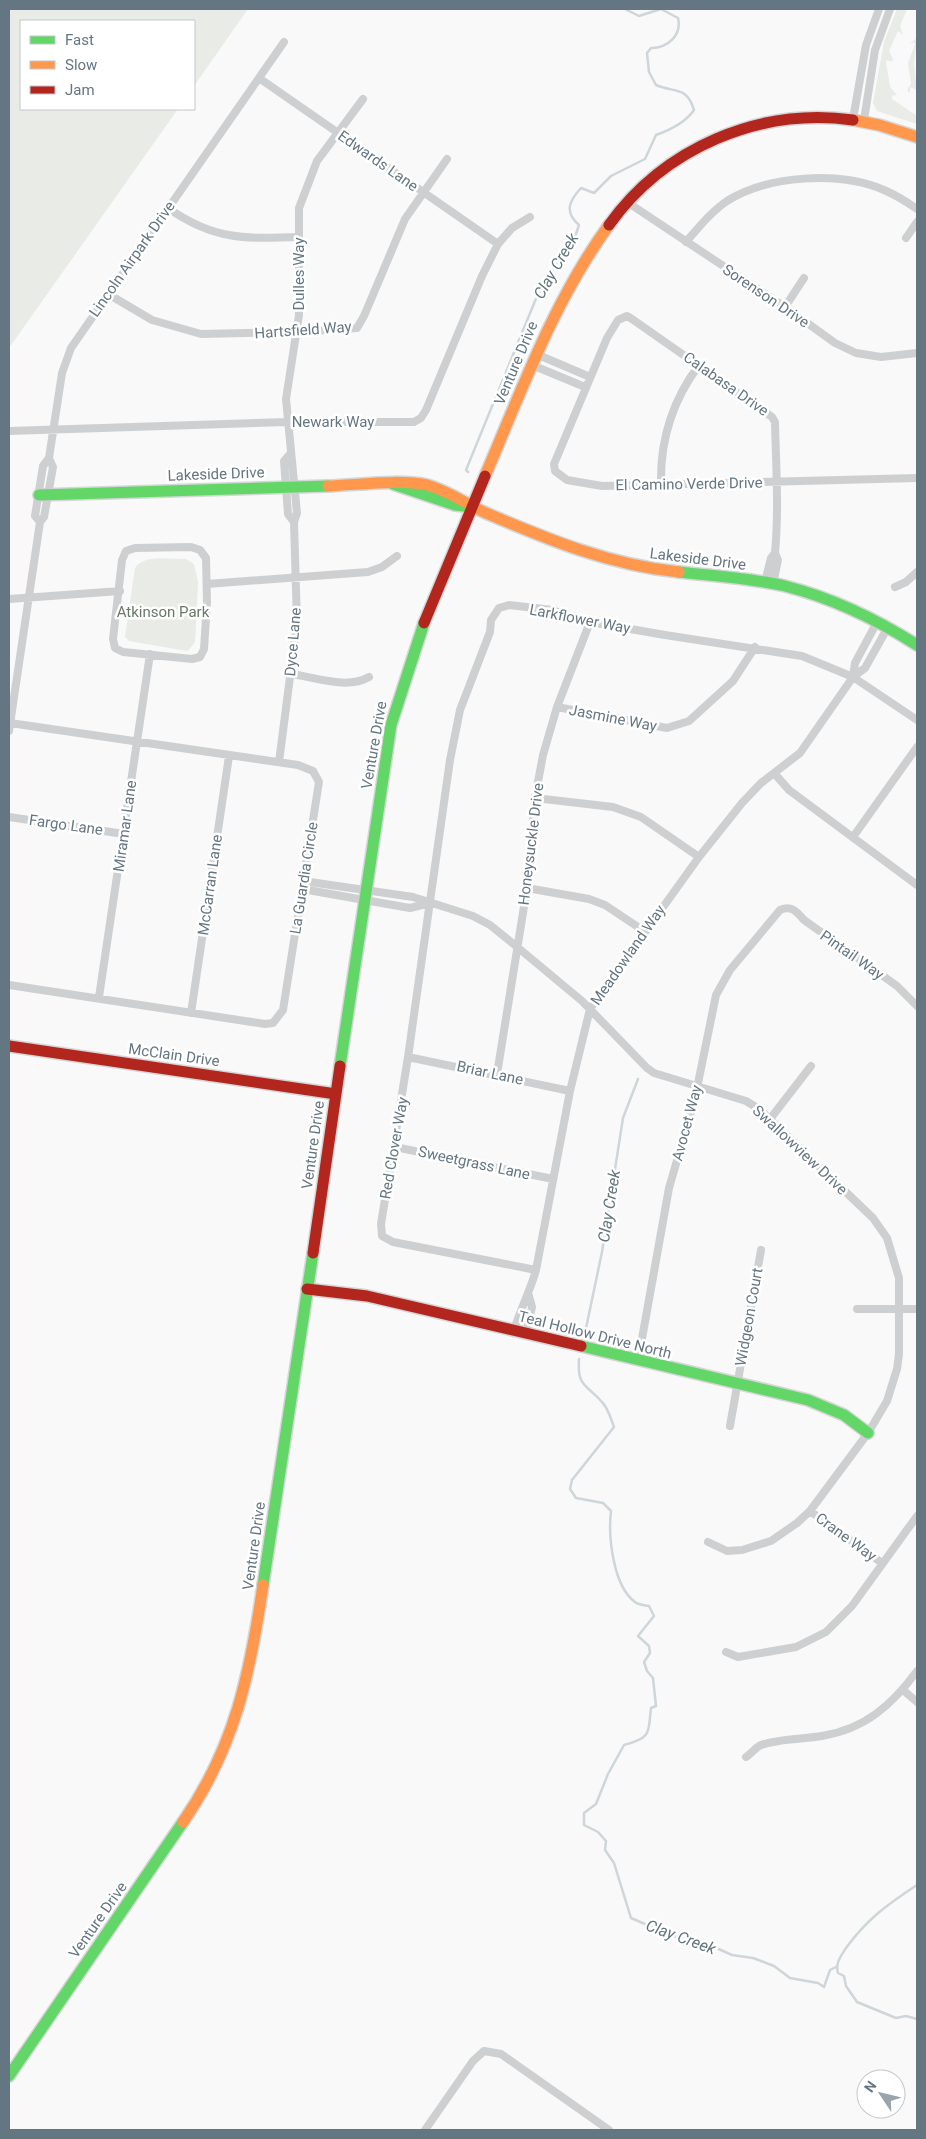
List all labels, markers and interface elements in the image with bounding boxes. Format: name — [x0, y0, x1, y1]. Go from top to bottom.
legend — [20, 20, 195, 110]
text: Fast — [65, 31, 94, 49]
text: Slow — [65, 56, 97, 74]
text: Jam — [65, 81, 95, 99]
street label: Edwards Lane — [334, 127, 422, 195]
street label: Lincoln Airpark Drive — [85, 198, 179, 320]
water label: Clay Creek — [530, 229, 583, 302]
street label: Dulles Way — [290, 237, 308, 311]
street label: Sorenson Drive — [719, 260, 813, 332]
street label: Hartsfield Way — [254, 318, 352, 342]
street label: Venture Drive — [490, 319, 542, 407]
street label: Calabasa Drive — [680, 348, 772, 420]
street label: Newark Way — [292, 413, 374, 431]
street label: Lakeside Drive — [167, 463, 265, 485]
street label: El Camino Verde Drive — [615, 474, 763, 494]
street label: Lakeside Drive — [649, 544, 747, 574]
street label: Larkflower Way — [528, 600, 632, 638]
park label: Atkinson Park — [117, 603, 210, 621]
street label: Dyce Lane — [281, 607, 305, 677]
street label: Venture Drive — [357, 700, 391, 790]
street label: Jasmine Way — [568, 701, 658, 735]
street label: Miramar Lane — [110, 779, 140, 873]
street label: Honeysuckle Drive — [515, 782, 547, 906]
street label: Fargo Lane — [28, 811, 104, 839]
street label: La Guardia Circle — [286, 821, 322, 935]
street label: McCarran Lane — [194, 834, 226, 936]
street label: Meadowland Way — [587, 902, 669, 1008]
street label: Pintail Way — [817, 926, 887, 984]
street label: McClain Drive — [127, 1040, 221, 1070]
street label: Briar Lane — [455, 1057, 525, 1089]
street label: Avocet Way — [668, 1083, 706, 1163]
street label: Red Clover Way — [376, 1096, 412, 1200]
street label: Venture Drive — [298, 1100, 328, 1190]
street label: Swallowview Drive — [749, 1101, 851, 1199]
street label: Sweetgrass Lane — [416, 1142, 532, 1184]
water label: Clay Creek — [594, 1167, 624, 1244]
street label: Widgeon Court — [732, 1266, 767, 1367]
street label: Teal Hollow Drive North — [517, 1307, 673, 1363]
street label: Venture Drive — [239, 1501, 269, 1591]
street label: Crane Way — [812, 1509, 880, 1565]
street label: Venture Drive — [65, 1878, 131, 1962]
water label: Clay Creek — [643, 1916, 720, 1959]
north arrow — [856, 2069, 906, 2119]
text: N — [861, 2078, 880, 2095]

